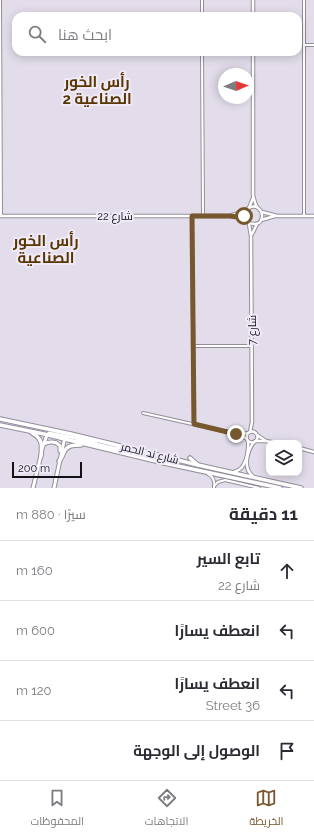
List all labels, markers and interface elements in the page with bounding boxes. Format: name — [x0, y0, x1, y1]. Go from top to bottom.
search box — [12, 12, 302, 56]
icon: search — [26, 23, 48, 45]
text: ابحث هنا — [58, 26, 112, 44]
north arrow — [218, 68, 254, 104]
district label: رأس الخور الصناعية 2 — [62, 72, 132, 108]
route start — [235, 207, 253, 225]
street label: شارع 22 — [97, 210, 133, 224]
district label: رأس الخور الصناعية — [12, 231, 79, 267]
street label: شارع 7 — [246, 315, 260, 345]
route end — [227, 425, 245, 443]
street label: شارع ند الحمر — [118, 440, 180, 468]
map controls — [266, 440, 302, 476]
button: layers — [266, 440, 302, 476]
scale bar — [12, 460, 82, 479]
text: 200 m — [18, 462, 50, 475]
text: 11 دقيقة — [229, 504, 298, 524]
text: سيرًا · 880 m — [16, 507, 86, 522]
text: تابع السير — [197, 550, 260, 568]
icon: ahead — [276, 560, 298, 582]
text: 160 m — [16, 563, 53, 578]
text: شارع 22 — [218, 578, 260, 593]
icon: left — [276, 620, 298, 642]
text: انعطف يسارًا — [175, 622, 260, 640]
text: 600 m — [16, 623, 55, 638]
text: انعطف يسارًا — [175, 675, 260, 693]
icon: left — [276, 680, 298, 702]
text: 120 m — [16, 683, 52, 698]
text: 36 Street — [206, 698, 260, 713]
icon: arrive — [276, 740, 298, 762]
text: الوصول إلى الوجهة — [133, 742, 260, 760]
tab: المحفوظات — [30, 787, 84, 831]
tab: الاتجاهات — [145, 787, 188, 831]
tab: الخريطة — [249, 787, 284, 831]

